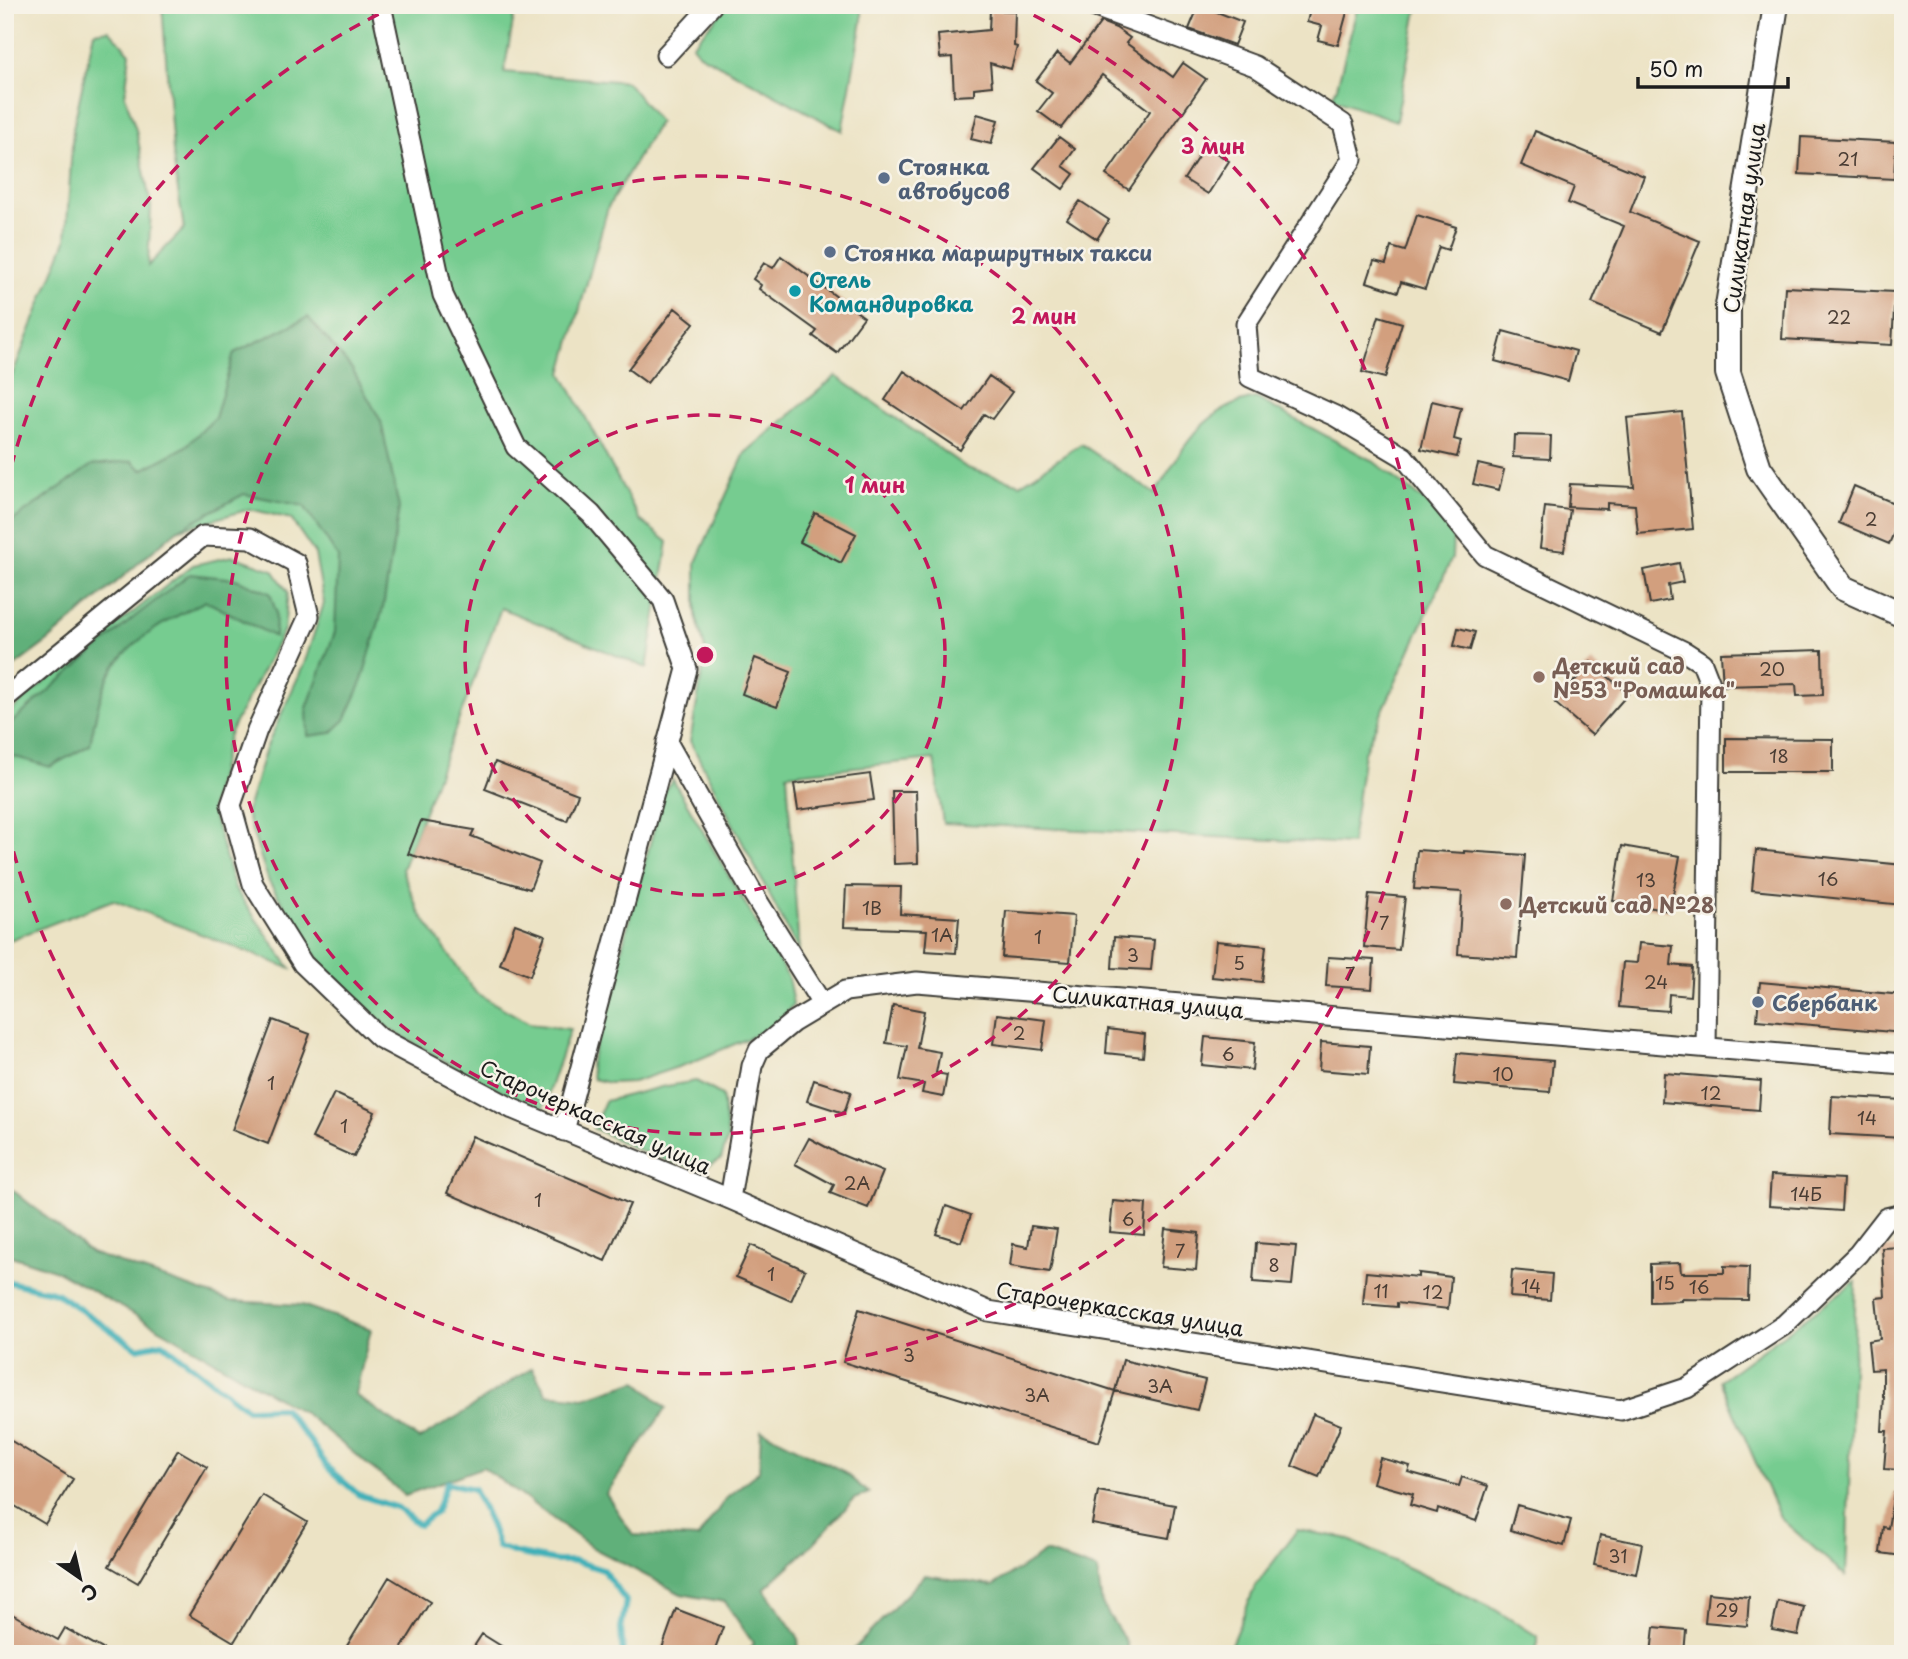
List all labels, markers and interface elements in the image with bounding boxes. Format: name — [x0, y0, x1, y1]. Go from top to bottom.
scale bar — [1638, 46, 1789, 90]
text: 50 m — [1649, 52, 1703, 84]
street label: Силикатная улица — [1714, 120, 1772, 315]
text: 3 мин — [1181, 129, 1245, 161]
house number: 21 — [1838, 145, 1858, 172]
place label: Стоянка автобусов — [898, 150, 1010, 206]
marker: Стоянка автобусов — [876, 170, 892, 186]
place label: Стоянка маршрутных такси — [844, 236, 1152, 268]
marker: Стоянка маршрутных такси — [822, 244, 838, 260]
place label: Отель Командировка — [809, 263, 974, 319]
marker: Отель Командировка — [787, 283, 803, 299]
text: 2 мин — [1011, 299, 1077, 331]
house number: 22 — [1827, 303, 1851, 330]
text: 1 мин — [845, 468, 905, 500]
house number: 2 — [1865, 505, 1877, 532]
centre of rings — [693, 643, 717, 667]
place label: Детский сад №53 "Ромашка" — [1552, 649, 1735, 705]
house number: 20 — [1759, 655, 1785, 682]
marker: Детский сад №53 "Ромашка" — [1531, 669, 1547, 685]
house number: 18 — [1769, 742, 1789, 769]
house number: 16 — [1818, 865, 1838, 892]
house number: 13 — [1636, 866, 1656, 893]
place label: Детский сад №28 — [1519, 888, 1714, 920]
house number: 1В — [862, 894, 882, 921]
marker: Детский сад №28 — [1498, 896, 1514, 912]
house number: 7 — [1379, 909, 1389, 936]
house number: 1А — [931, 921, 953, 948]
house number: 1 — [1034, 923, 1042, 950]
house number: 3 — [1127, 941, 1139, 968]
house number: 5 — [1233, 949, 1245, 976]
house number: 7 — [1345, 960, 1355, 987]
house number: 24 — [1644, 968, 1668, 995]
street label: Силикатная улица — [1051, 977, 1246, 1025]
place label: Сбербанк — [1772, 986, 1878, 1018]
marker: Сбербанк — [1750, 994, 1766, 1010]
house number: 2 — [1013, 1019, 1025, 1046]
house number: 6 — [1222, 1040, 1234, 1067]
street label: Старочеркасская улица — [475, 1050, 718, 1182]
house number: 10 — [1492, 1060, 1514, 1087]
house number: 1 — [267, 1069, 275, 1096]
house number: 12 — [1701, 1079, 1721, 1106]
house number: 14 — [1857, 1104, 1877, 1131]
house number: 1 — [340, 1112, 348, 1139]
house number: 2А — [844, 1169, 870, 1196]
house number: 14Б — [1790, 1180, 1822, 1207]
house number: 1 — [534, 1186, 542, 1213]
house number: 6 — [1122, 1205, 1134, 1232]
house number: 7 — [1175, 1237, 1185, 1264]
house number: 8 — [1268, 1251, 1280, 1278]
house number: 1 — [767, 1260, 775, 1287]
house number: 15 — [1655, 1269, 1675, 1296]
house number: 14 — [1521, 1272, 1541, 1299]
street label: Старочеркасская улица — [994, 1273, 1247, 1344]
house number: 16 — [1689, 1273, 1709, 1300]
house number: 11 — [1373, 1277, 1389, 1304]
house number: 12 — [1423, 1278, 1443, 1305]
house number: 3 — [903, 1341, 915, 1368]
house number: 3А — [1147, 1372, 1173, 1399]
house number: 3А — [1024, 1381, 1050, 1408]
house number: 31 — [1609, 1542, 1627, 1569]
north arrow — [46, 1544, 116, 1614]
text: С — [76, 1577, 104, 1609]
house number: 29 — [1716, 1596, 1738, 1623]

